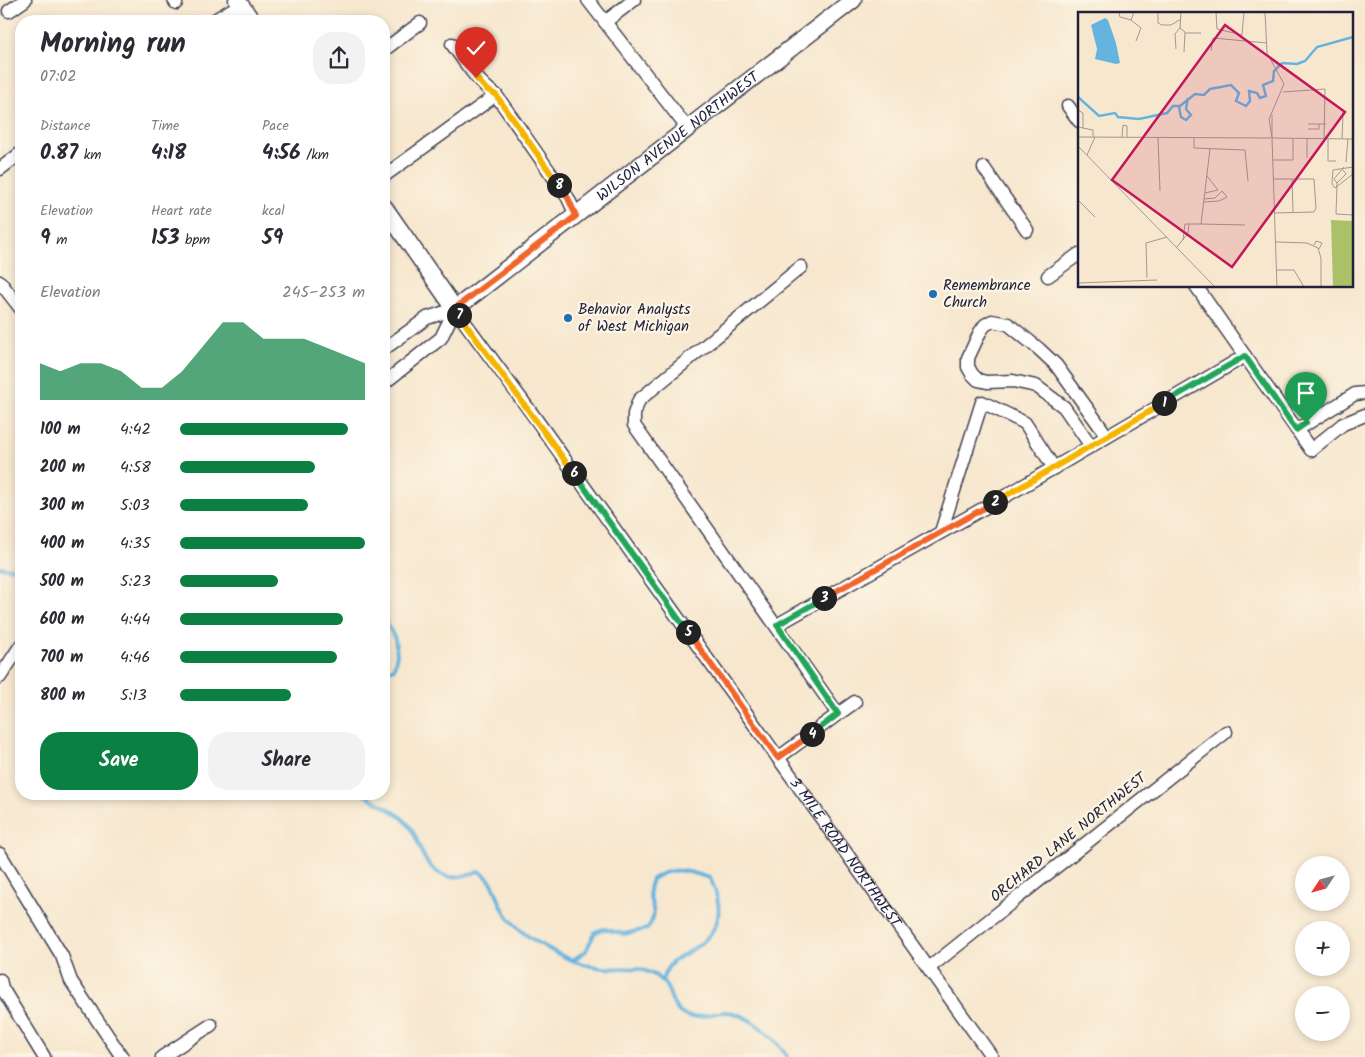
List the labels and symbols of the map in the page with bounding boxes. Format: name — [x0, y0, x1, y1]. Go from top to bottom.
inset map — [1078, 12, 1352, 288]
pin — [455, 27, 497, 78]
street label: WILSON AVENUE NORTHWEST — [592, 65, 766, 208]
pin: 8 — [546, 172, 572, 198]
place label: Remembrance Church — [943, 274, 1031, 315]
marker: Remembrance Church — [927, 288, 939, 300]
place label: Behavior Analysts of West Michigan — [578, 298, 691, 339]
pin: 7 — [446, 302, 472, 328]
marker: Behavior Analysts of West Michigan — [562, 312, 574, 324]
pin — [1285, 372, 1327, 423]
pin: 1 — [1152, 390, 1176, 416]
pin: 6 — [562, 460, 586, 486]
pin: 2 — [982, 490, 1008, 514]
pin: 3 — [812, 586, 836, 610]
pin: 5 — [676, 620, 700, 644]
pin: 4 — [800, 722, 824, 746]
street label: ORCHARD LANE NORTHWEST — [985, 766, 1154, 909]
street label: 3 MILE ROAD NORTHWEST — [783, 773, 908, 934]
north arrow — [1295, 856, 1350, 911]

